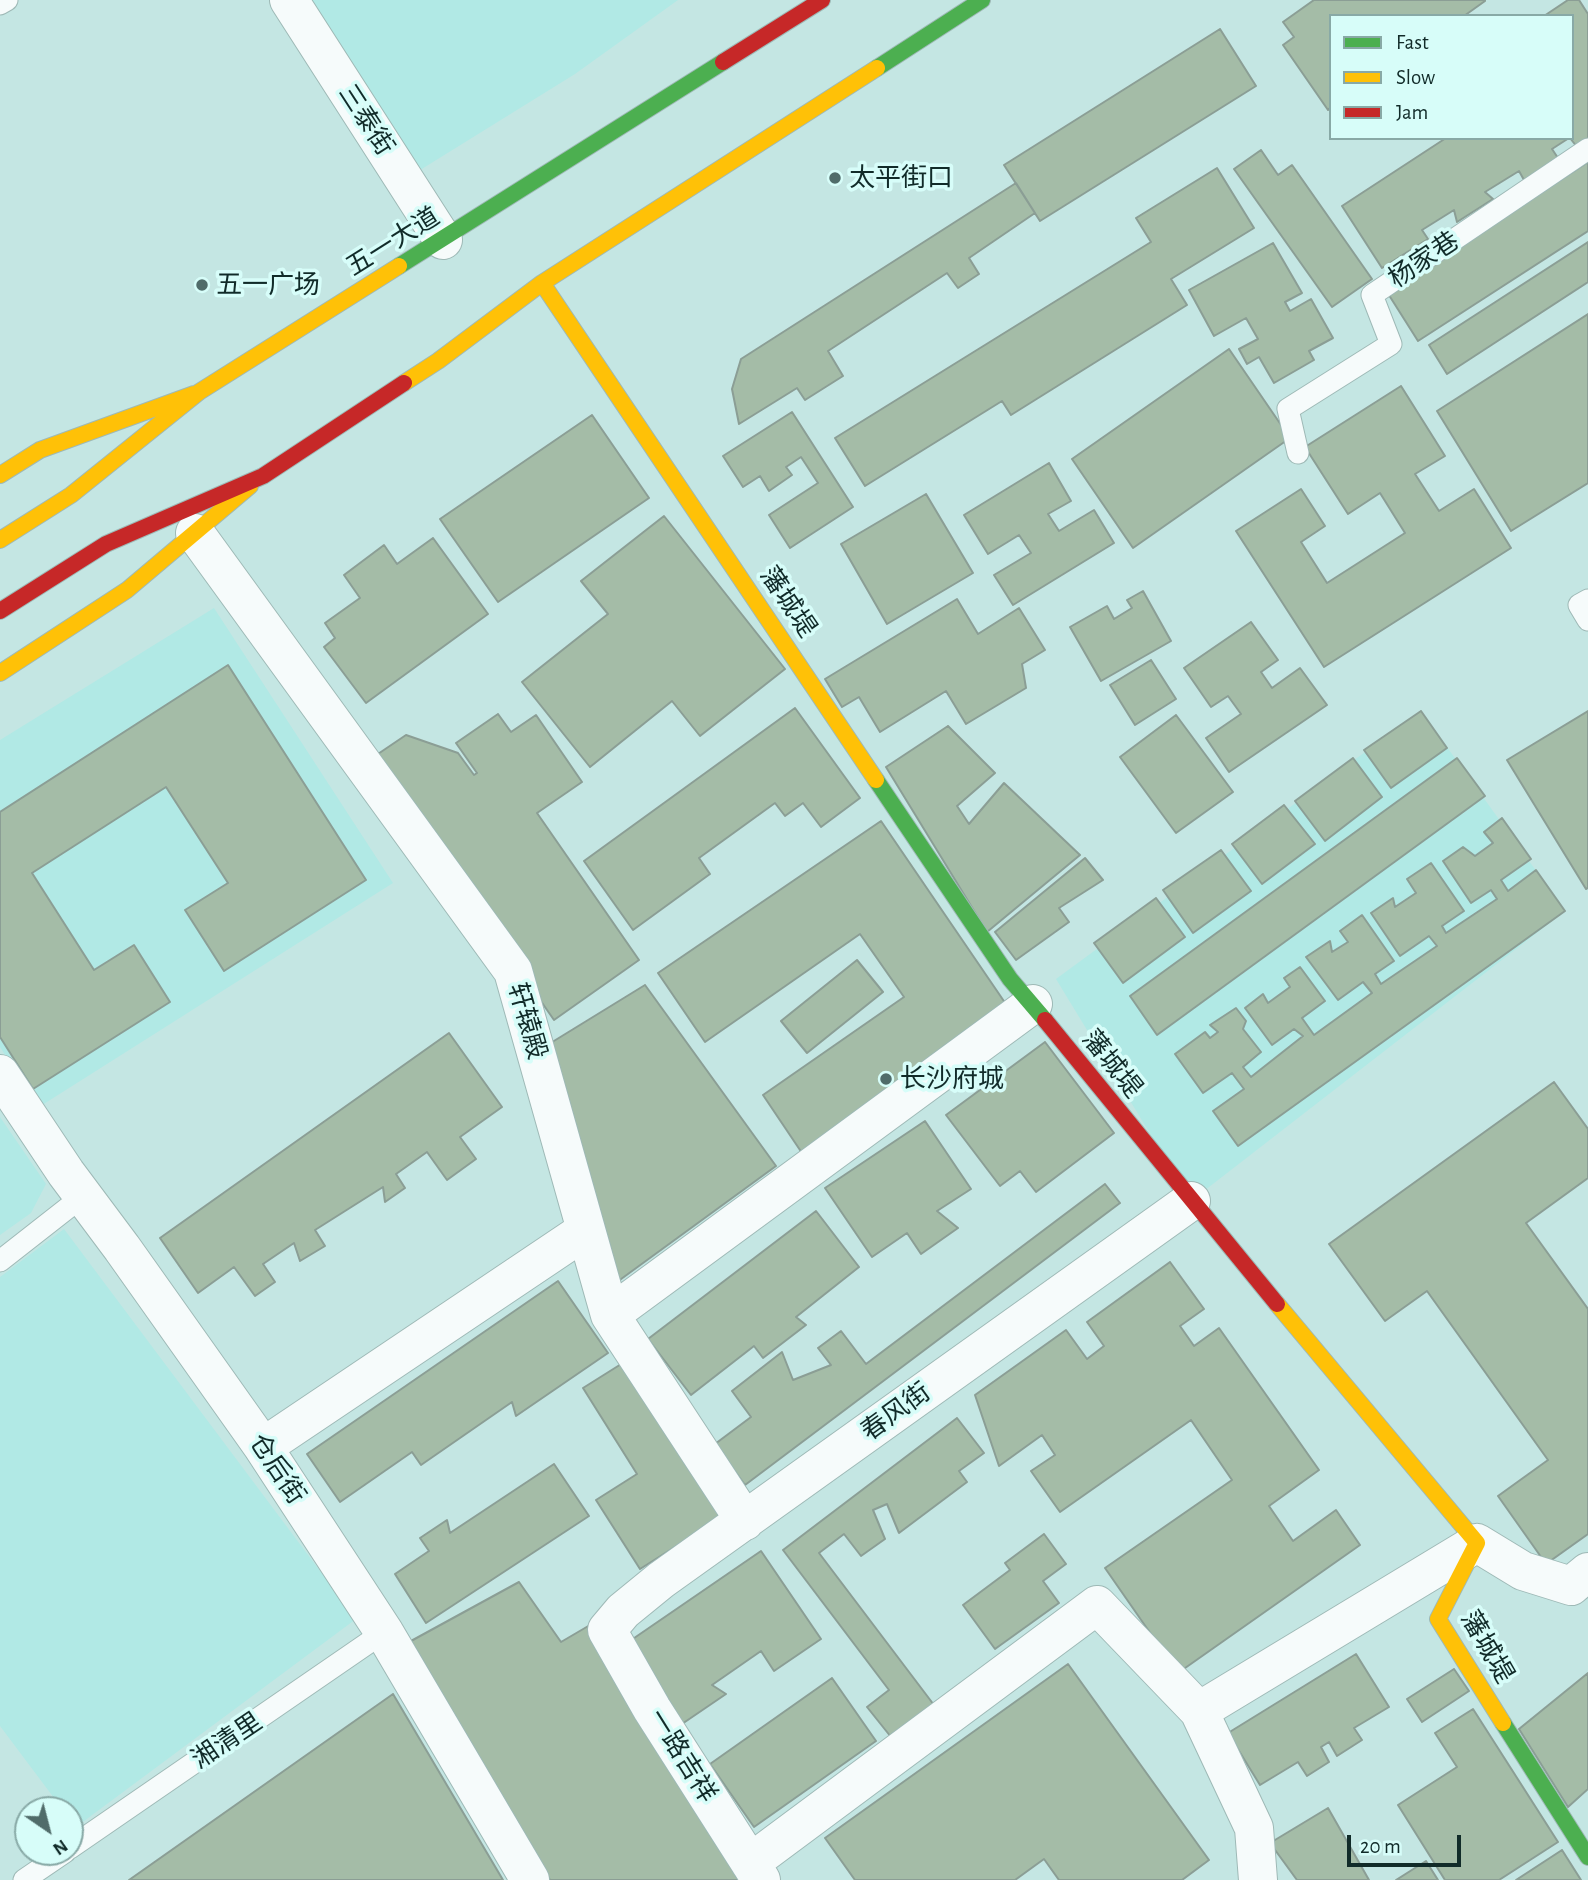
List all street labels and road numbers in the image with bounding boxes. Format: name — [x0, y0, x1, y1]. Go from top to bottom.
street label: 三泰街 — [332, 79, 400, 161]
street label: 五一大道 — [341, 201, 445, 283]
street label: 杨家巷 — [1383, 225, 1465, 295]
street label: 藩城堤 — [753, 561, 823, 643]
street label: 轩辕殿 — [501, 979, 553, 1063]
street label: 藩城堤 — [1075, 1024, 1149, 1104]
street label: 春风街 — [855, 1376, 937, 1448]
street label: 仓后街 — [242, 1428, 312, 1510]
street label: 藩城堤 — [1454, 1605, 1520, 1689]
street label: 一路吉祥 — [641, 1704, 723, 1808]
street label: 湘清里 — [186, 1706, 268, 1776]

